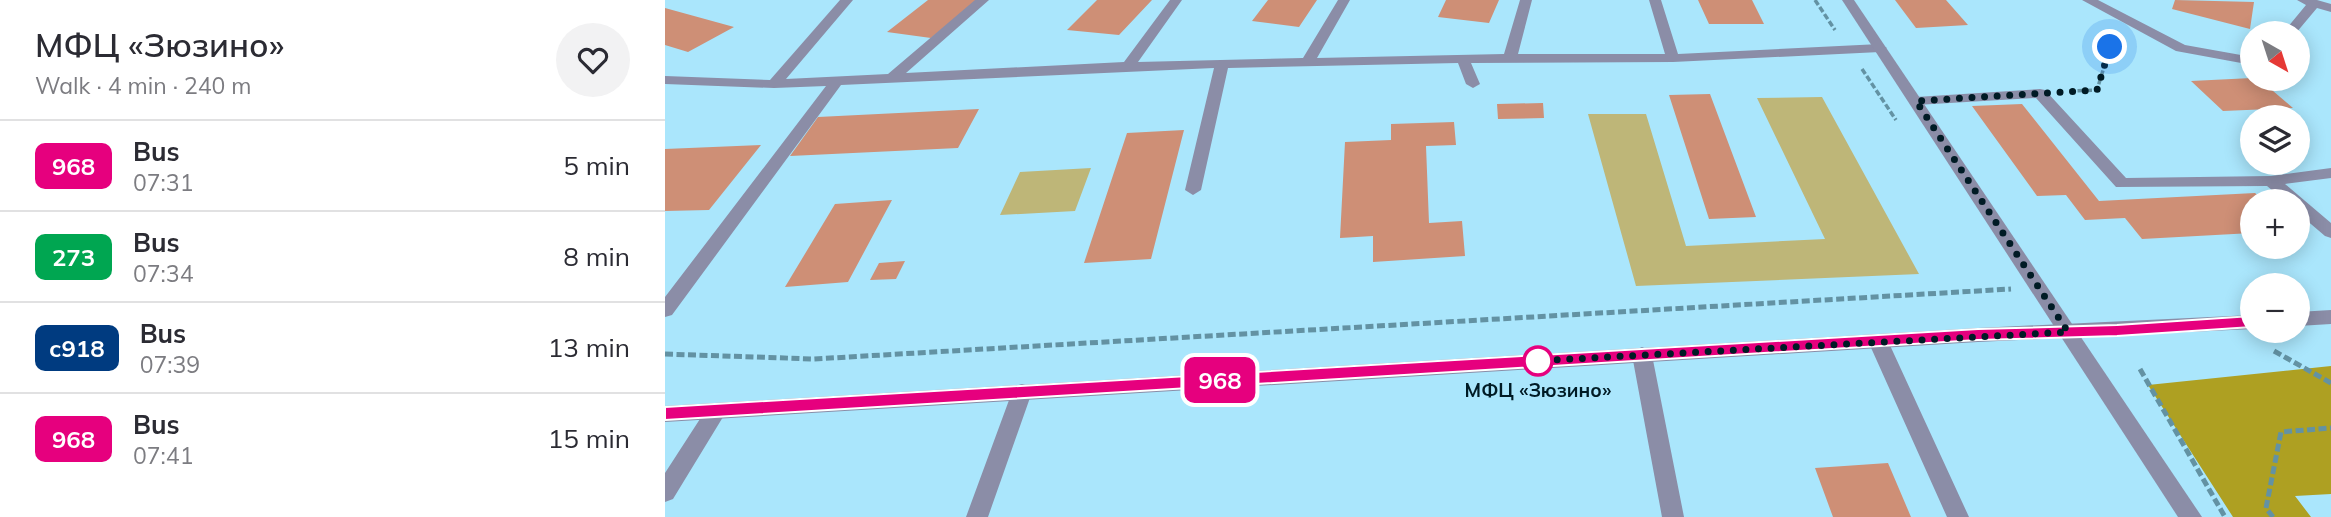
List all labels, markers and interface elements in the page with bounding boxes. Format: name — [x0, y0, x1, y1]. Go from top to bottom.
north arrow — [2240, 21, 2310, 91]
map controls — [2240, 21, 2310, 343]
button: heart — [556, 23, 630, 97]
text: МФЦ «Зюзино» — [35, 24, 284, 65]
your location — [2092, 29, 2127, 64]
text: Walk · 4 min · 240 m — [35, 71, 252, 100]
button: layers — [2240, 105, 2310, 175]
text: Bus — [133, 135, 179, 168]
text: 5 min — [563, 149, 630, 182]
text: 968 — [52, 151, 95, 181]
text: 07:31 — [133, 168, 193, 197]
button: + — [2240, 189, 2310, 259]
text: Bus — [133, 226, 179, 259]
text: 8 min — [563, 240, 630, 273]
text: 273 — [52, 242, 95, 272]
text: 07:34 — [133, 259, 193, 288]
button: − — [2240, 273, 2310, 343]
text: Bus — [140, 317, 186, 350]
text: 13 min — [548, 331, 630, 364]
text: с918 — [49, 333, 105, 363]
marker: МФЦ «Зюзино» — [1523, 346, 1553, 376]
text: 07:39 — [140, 350, 200, 379]
line badge: 968 — [1180, 357, 1260, 403]
text: 968 — [1198, 365, 1242, 395]
place label: МФЦ «Зюзино» — [1465, 378, 1611, 402]
text: Bus — [133, 408, 179, 441]
text: 15 min — [548, 422, 630, 455]
text: 968 — [52, 424, 95, 454]
text: 07:41 — [133, 441, 193, 470]

